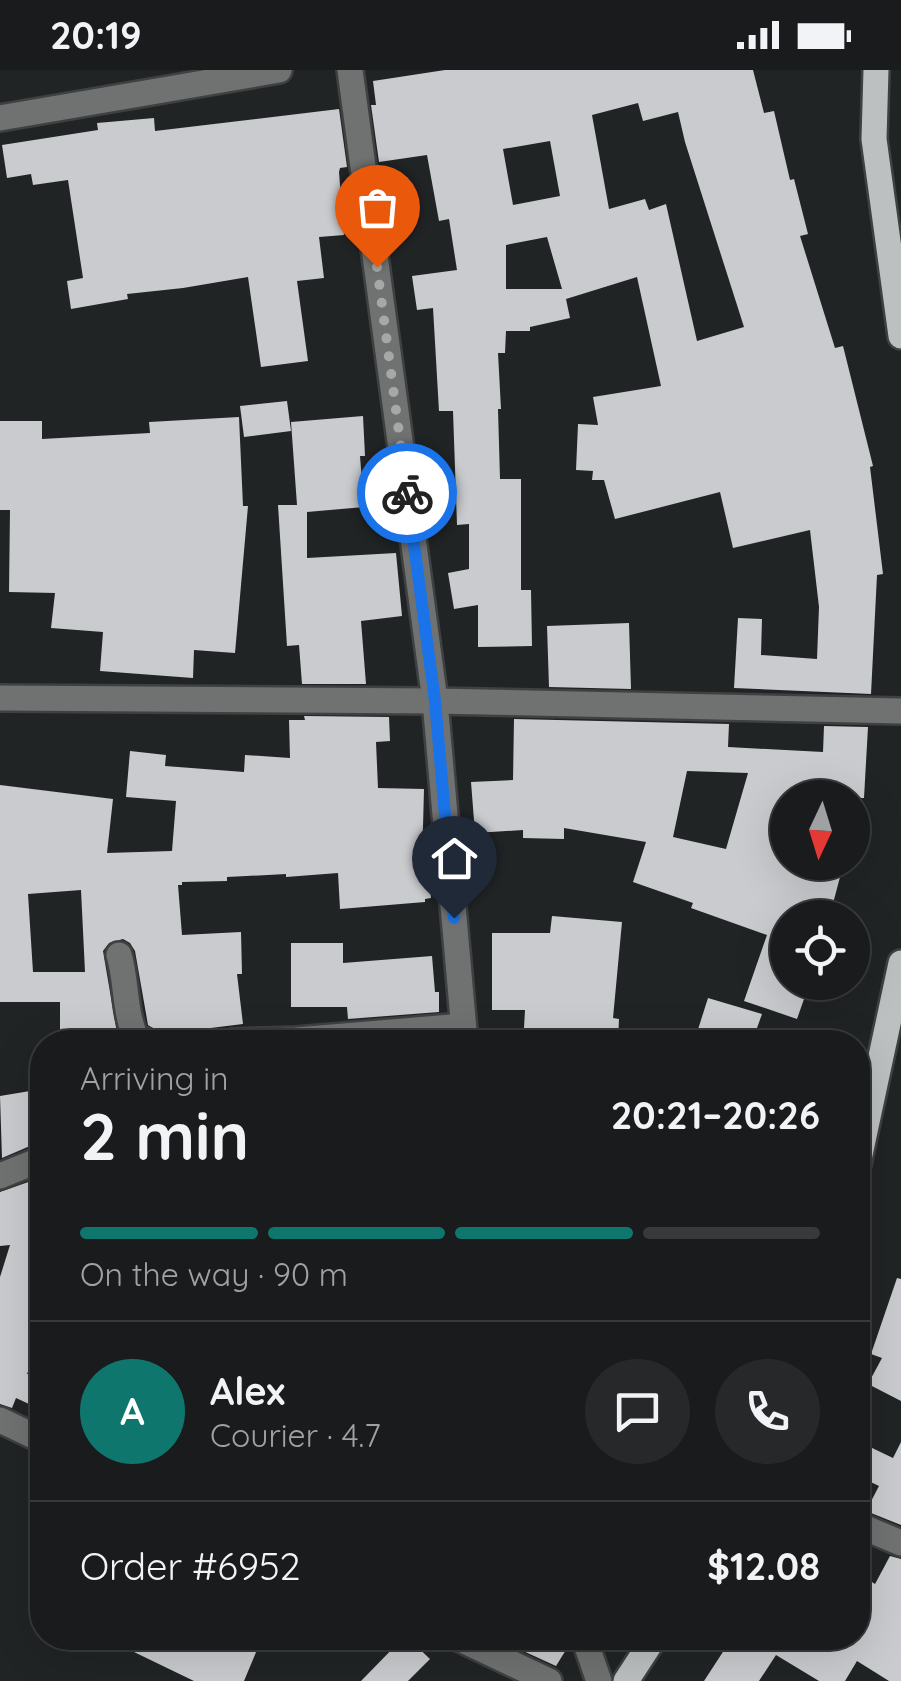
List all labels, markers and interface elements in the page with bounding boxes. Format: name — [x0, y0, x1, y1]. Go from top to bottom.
text: 20:19 — [50, 11, 142, 59]
pin — [335, 165, 420, 268]
icon: bag — [350, 180, 405, 235]
courier — [357, 443, 457, 543]
icon: bike — [380, 466, 435, 521]
north arrow — [770, 780, 870, 880]
map controls — [770, 780, 870, 1000]
pin — [412, 816, 497, 919]
icon: home — [427, 831, 482, 886]
button: locate — [770, 900, 870, 1000]
text: Arriving in — [80, 1058, 229, 1098]
text: 20:21–20:26 — [611, 1091, 820, 1139]
text: 2 min — [80, 1095, 249, 1176]
text: On the way · 90 m — [80, 1254, 348, 1294]
button: chat — [585, 1359, 690, 1464]
button: phone — [715, 1359, 820, 1464]
text: Alex — [210, 1367, 285, 1415]
text: A — [120, 1387, 145, 1435]
text: Courier · 4.7 — [210, 1415, 381, 1455]
text: Order #6952 — [80, 1542, 301, 1590]
text: $12.08 — [707, 1542, 820, 1590]

